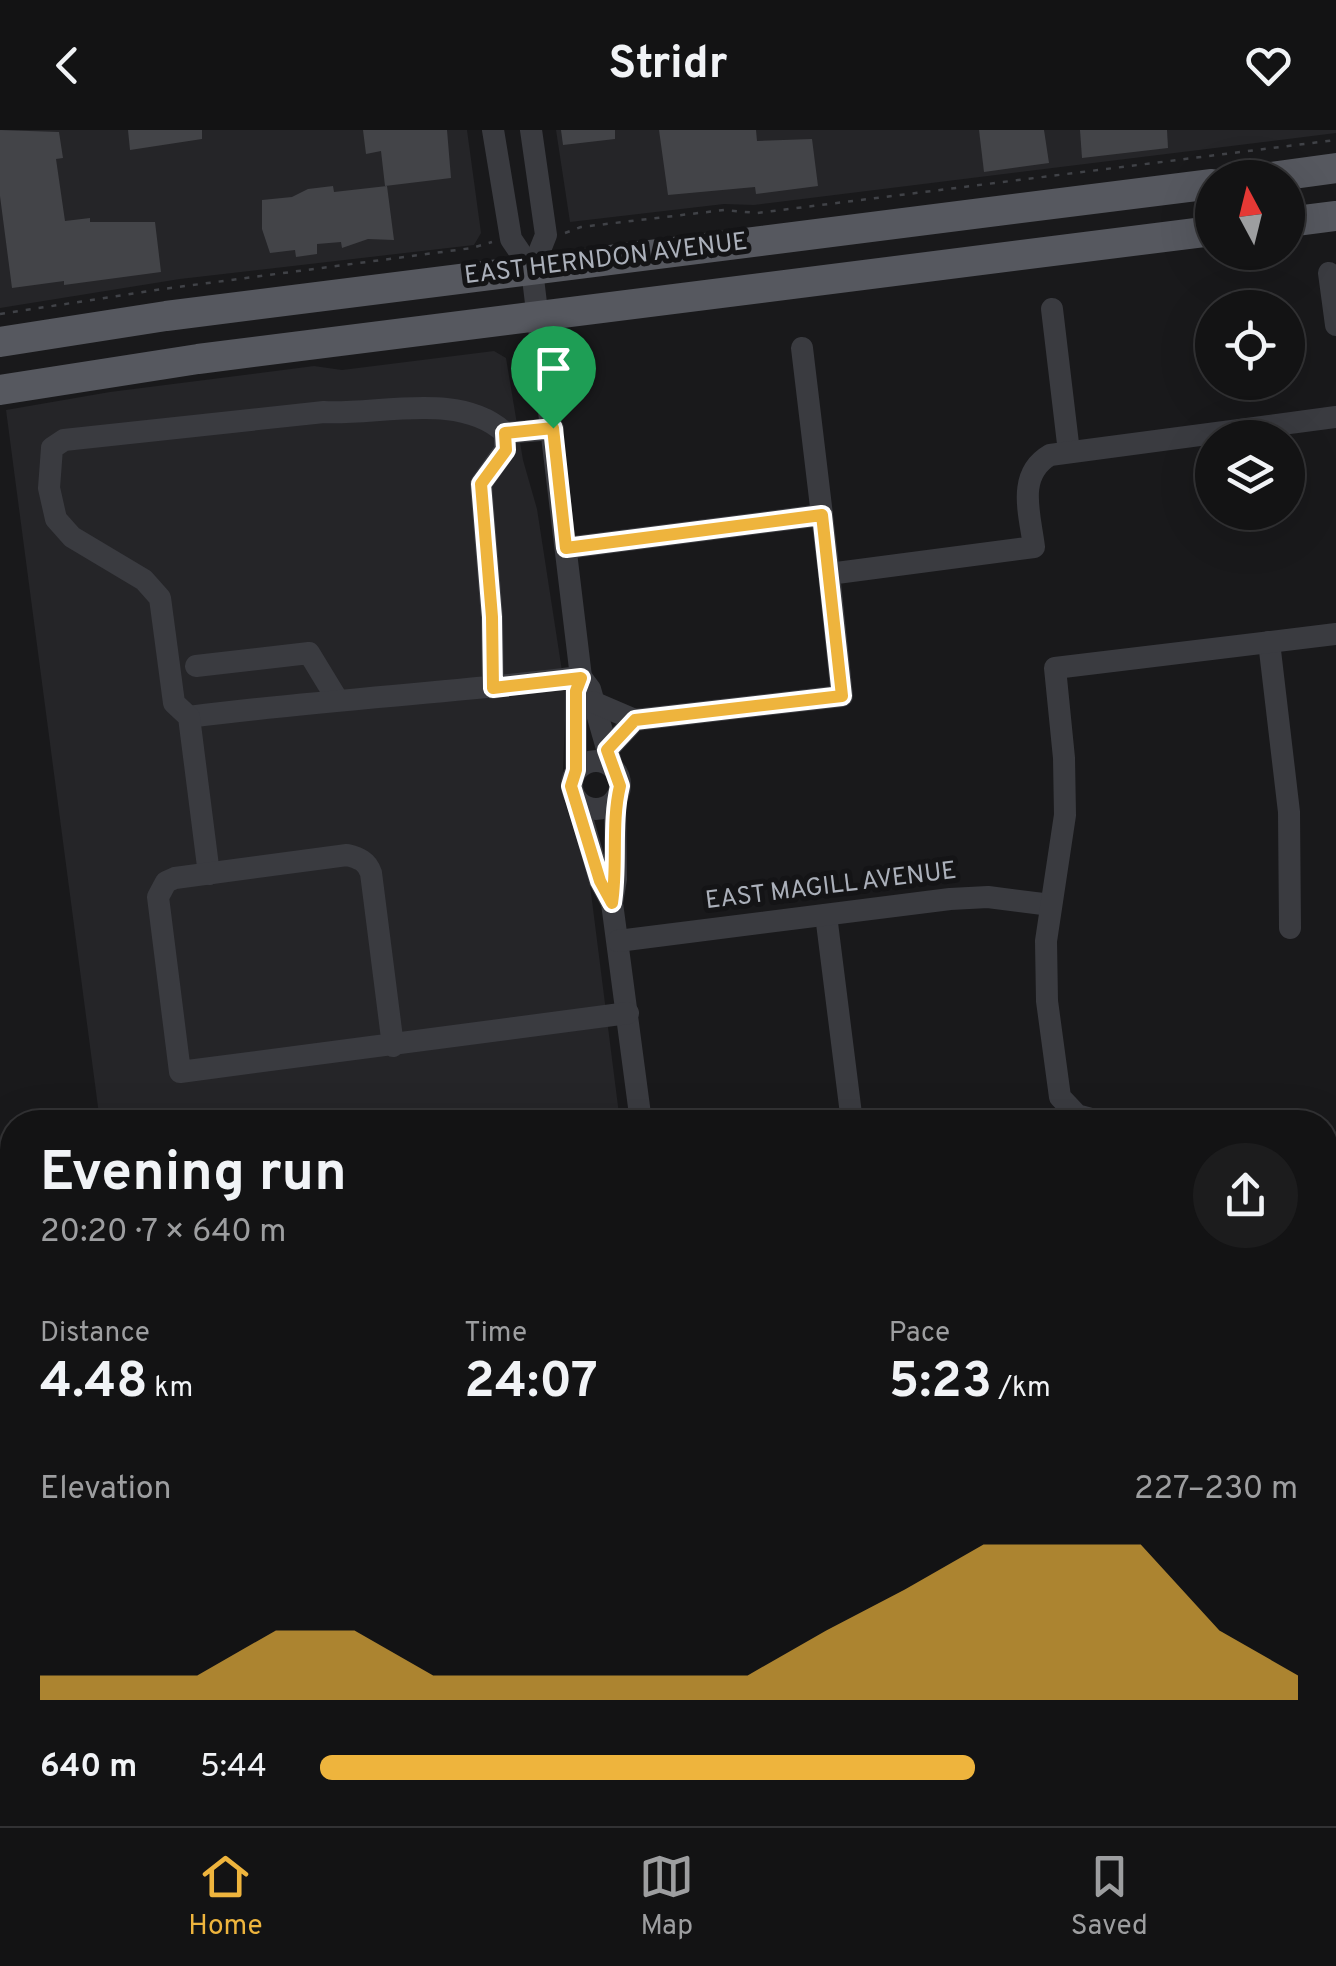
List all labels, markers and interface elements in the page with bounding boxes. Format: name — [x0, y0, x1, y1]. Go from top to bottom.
text: Stridr — [609, 37, 727, 94]
icon: back — [40, 38, 95, 93]
icon: heart — [1241, 38, 1296, 93]
north arrow — [1195, 160, 1305, 270]
map controls — [1195, 160, 1305, 530]
street label: EAST HERNDON AVENUE — [463, 227, 749, 293]
button: locate — [1195, 290, 1305, 400]
pin — [511, 326, 596, 429]
icon: arrive — [526, 341, 581, 396]
button: layers — [1195, 420, 1305, 530]
street label: EAST MAGILL AVENUE — [704, 856, 958, 918]
text: Evening run — [40, 1140, 347, 1210]
button: share — [1193, 1143, 1298, 1248]
text: 20:20 · 7 × 640 m — [40, 1213, 286, 1253]
text: Distance — [40, 1316, 150, 1352]
text: Time — [464, 1316, 527, 1352]
text: Pace — [889, 1316, 950, 1352]
text: 4.48 — [40, 1352, 148, 1415]
text: 24:07 — [464, 1352, 598, 1415]
text: 5:23 — [889, 1352, 992, 1415]
text: km — [148, 1371, 193, 1407]
text: /km — [992, 1371, 1051, 1407]
text: Elevation — [40, 1470, 172, 1510]
text: 227–230 m — [1134, 1470, 1298, 1510]
text: 640 m — [40, 1748, 137, 1788]
text: 5:44 — [200, 1748, 267, 1788]
tab: Home — [188, 1849, 263, 1945]
tab: Map — [639, 1849, 694, 1945]
tab: Saved — [1071, 1849, 1148, 1945]

